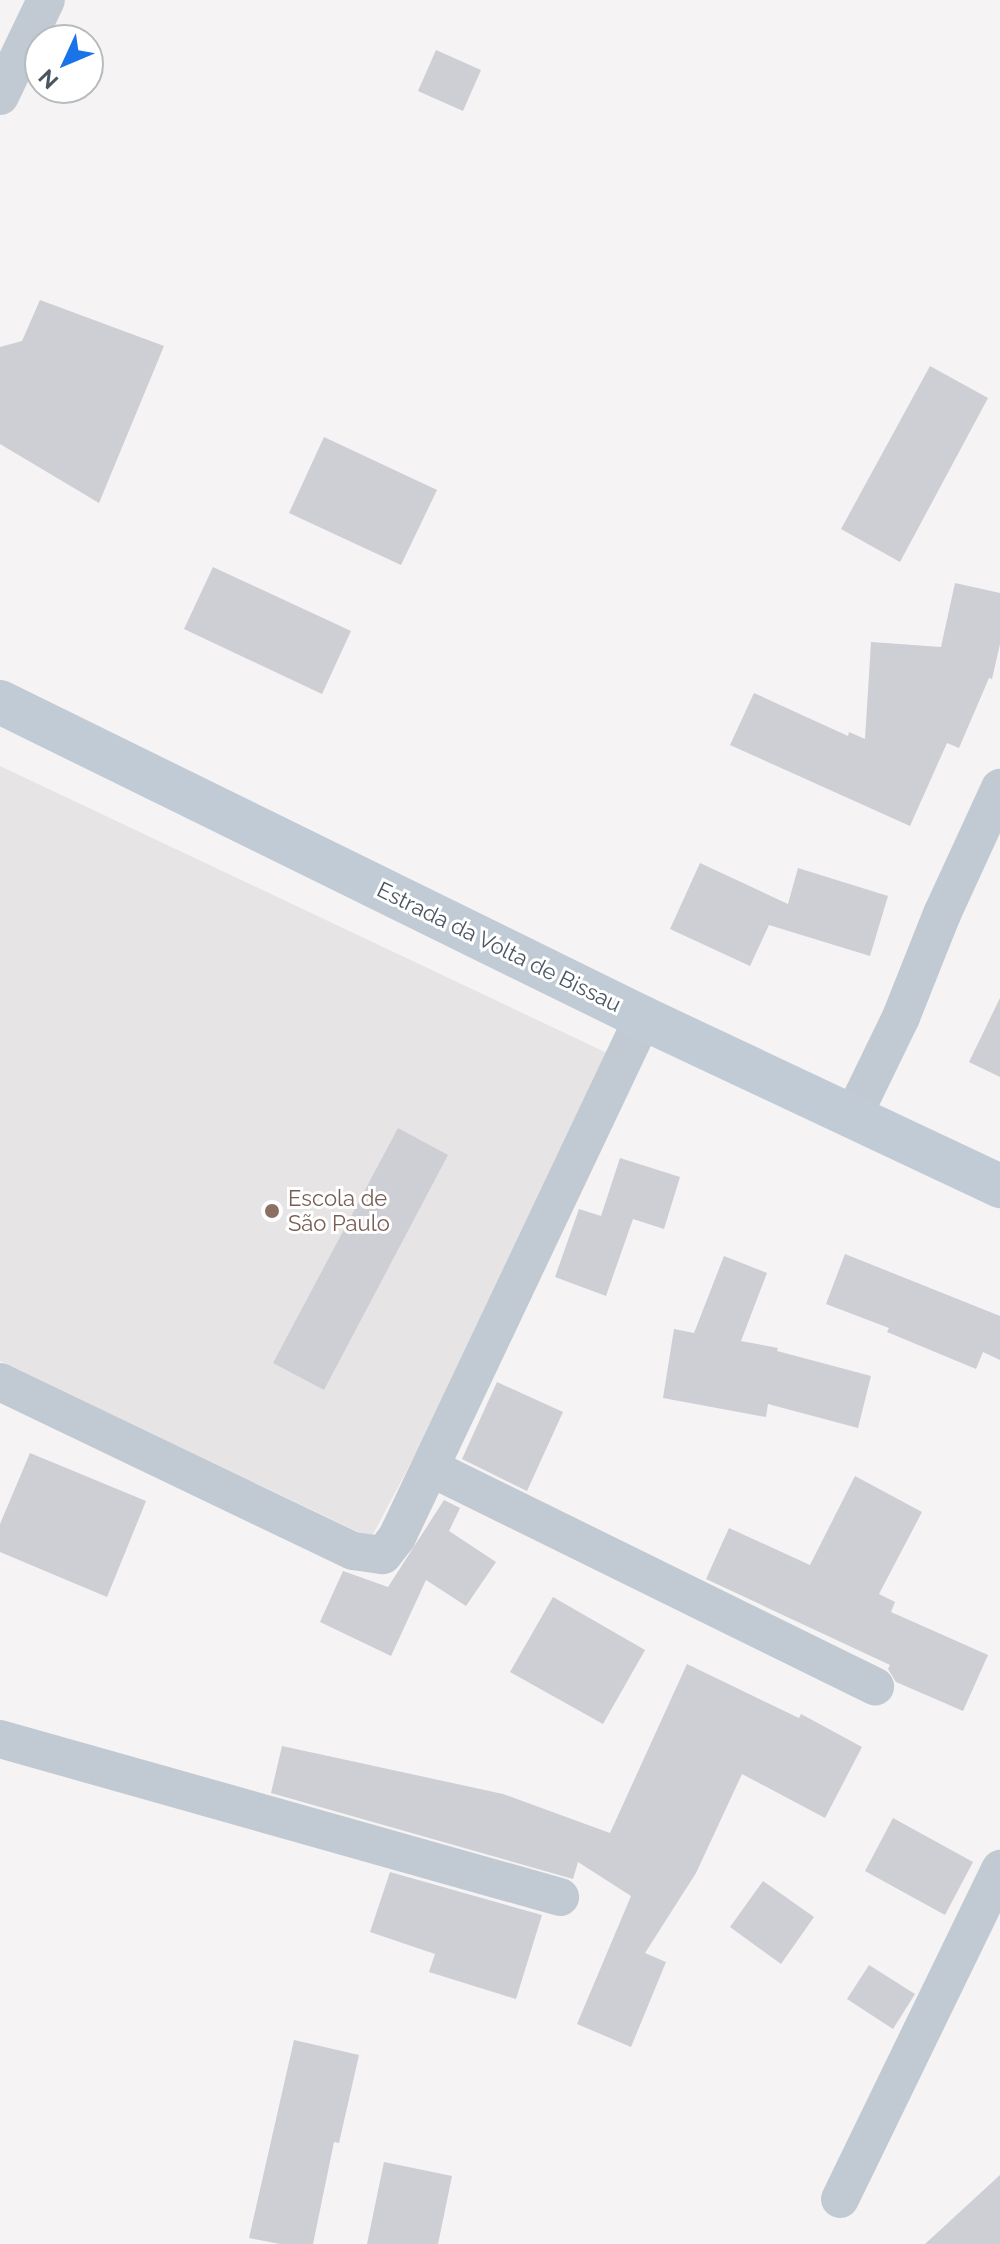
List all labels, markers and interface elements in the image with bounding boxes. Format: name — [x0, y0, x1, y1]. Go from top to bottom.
north arrow — [24, 24, 104, 104]
text: N — [33, 64, 63, 94]
street label: Estrada da Volta de Bissau — [372, 876, 626, 1018]
place label: Escola de São Paulo — [288, 1185, 390, 1236]
marker: Escola de São Paulo — [263, 1202, 281, 1220]

